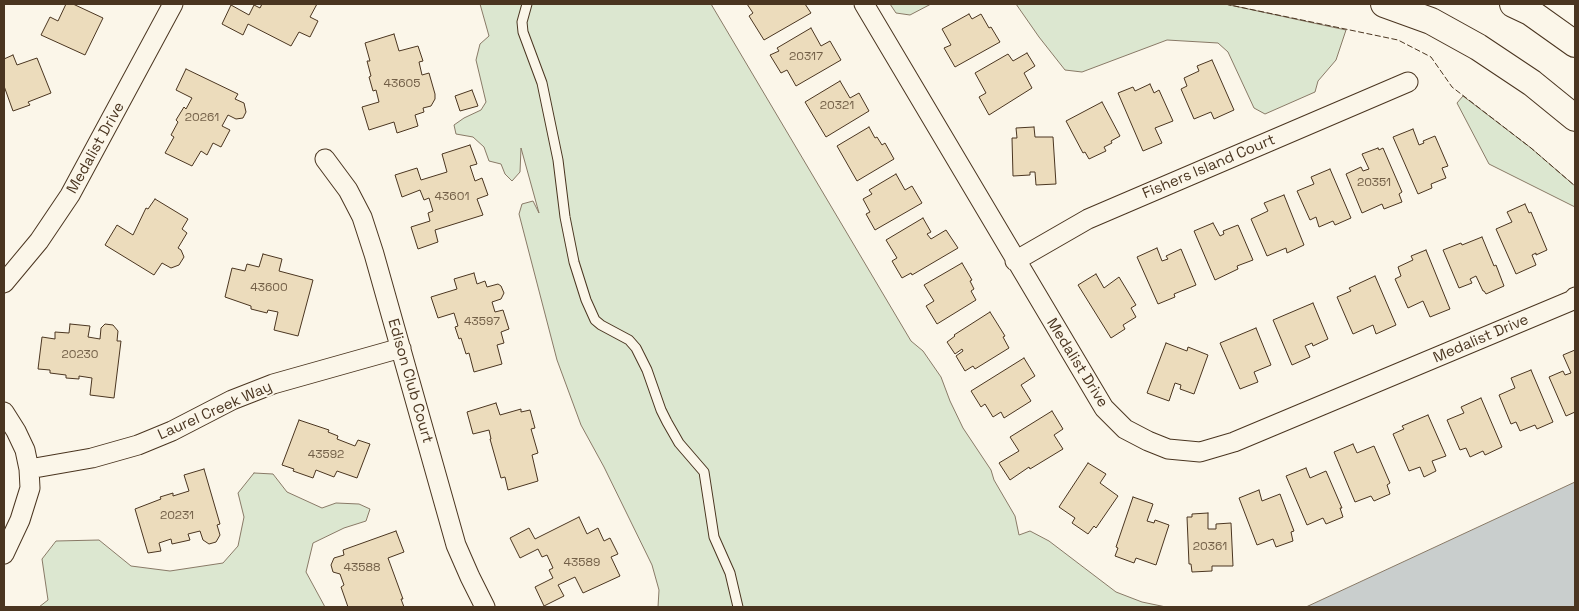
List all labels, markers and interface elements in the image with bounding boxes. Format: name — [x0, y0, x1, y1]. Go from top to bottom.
house number: 20317 — [789, 50, 823, 64]
house number: 43605 — [384, 77, 420, 91]
street label: Medalist Drive — [63, 99, 129, 197]
house number: 20321 — [820, 99, 854, 113]
house number: 20261 — [185, 111, 219, 125]
street label: Fishers Island Court — [1140, 131, 1278, 203]
house number: 20351 — [1357, 176, 1391, 190]
house number: 43601 — [435, 190, 469, 204]
house number: 43600 — [250, 281, 288, 295]
street label: Medalist Drive — [1431, 311, 1531, 367]
house number: 43597 — [464, 315, 500, 329]
street label: Medalist Drive — [1042, 315, 1112, 411]
street label: Edison Club Court — [384, 317, 436, 445]
house number: 20230 — [61, 348, 99, 362]
street label: Laurel Creek Way — [155, 378, 275, 444]
house number: 43592 — [308, 448, 344, 462]
house number: 20231 — [160, 509, 194, 523]
house number: 20361 — [1193, 540, 1227, 554]
house number: 43589 — [564, 556, 600, 570]
house number: 43588 — [344, 561, 380, 575]

